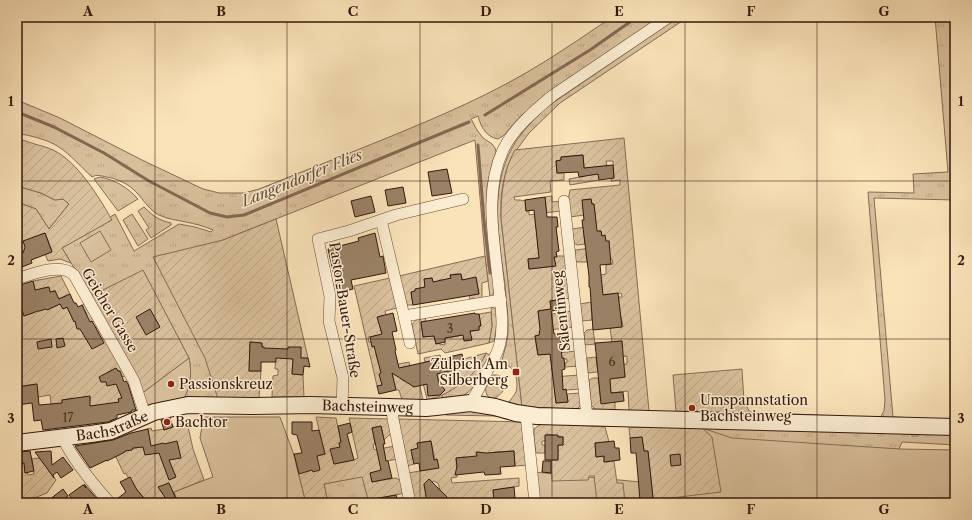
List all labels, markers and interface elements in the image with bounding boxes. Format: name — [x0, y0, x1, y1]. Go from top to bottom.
text: A — [82, 3, 94, 19]
text: B — [216, 3, 226, 19]
text: C — [348, 3, 358, 19]
text: D — [480, 3, 492, 19]
text: E — [614, 3, 624, 19]
text: F — [747, 3, 756, 19]
text: G — [878, 3, 890, 19]
text: 1 — [8, 93, 14, 109]
text: 1 — [958, 93, 964, 109]
water label: Langendorfer Flies — [238, 144, 365, 211]
street label: Pastor-Bauer-Straße — [325, 241, 365, 379]
text: 2 — [7, 252, 15, 268]
text: 2 — [957, 252, 965, 268]
street label: Geicher Gasse — [78, 264, 142, 356]
street label: Salentinweg — [548, 269, 574, 352]
house number: 3 — [447, 321, 453, 336]
house number: 6 — [608, 354, 616, 369]
place label: Zülpich Am Silberberg — [431, 355, 509, 389]
marker: Zülpich Am Silberberg — [511, 367, 521, 377]
place label: Passionskreuz — [179, 375, 273, 393]
marker: Passionskreuz — [166, 379, 176, 389]
place label: Umspannstation Bachsteinweg — [700, 391, 808, 425]
street label: Bachsteinweg — [322, 396, 414, 417]
marker: Umspannstation Bachsteinweg — [687, 403, 697, 413]
street label: Bachstraße — [75, 407, 151, 445]
text: 3 — [7, 410, 15, 426]
house number: 17 — [63, 410, 74, 425]
text: 3 — [957, 410, 965, 426]
place label: Bachtor — [175, 413, 228, 431]
marker: Bachtor — [162, 417, 172, 427]
text: A — [82, 501, 94, 517]
text: B — [216, 501, 226, 517]
text: C — [348, 501, 358, 517]
text: D — [480, 501, 492, 517]
text: E — [614, 501, 624, 517]
text: F — [747, 501, 756, 517]
text: G — [878, 501, 890, 517]

